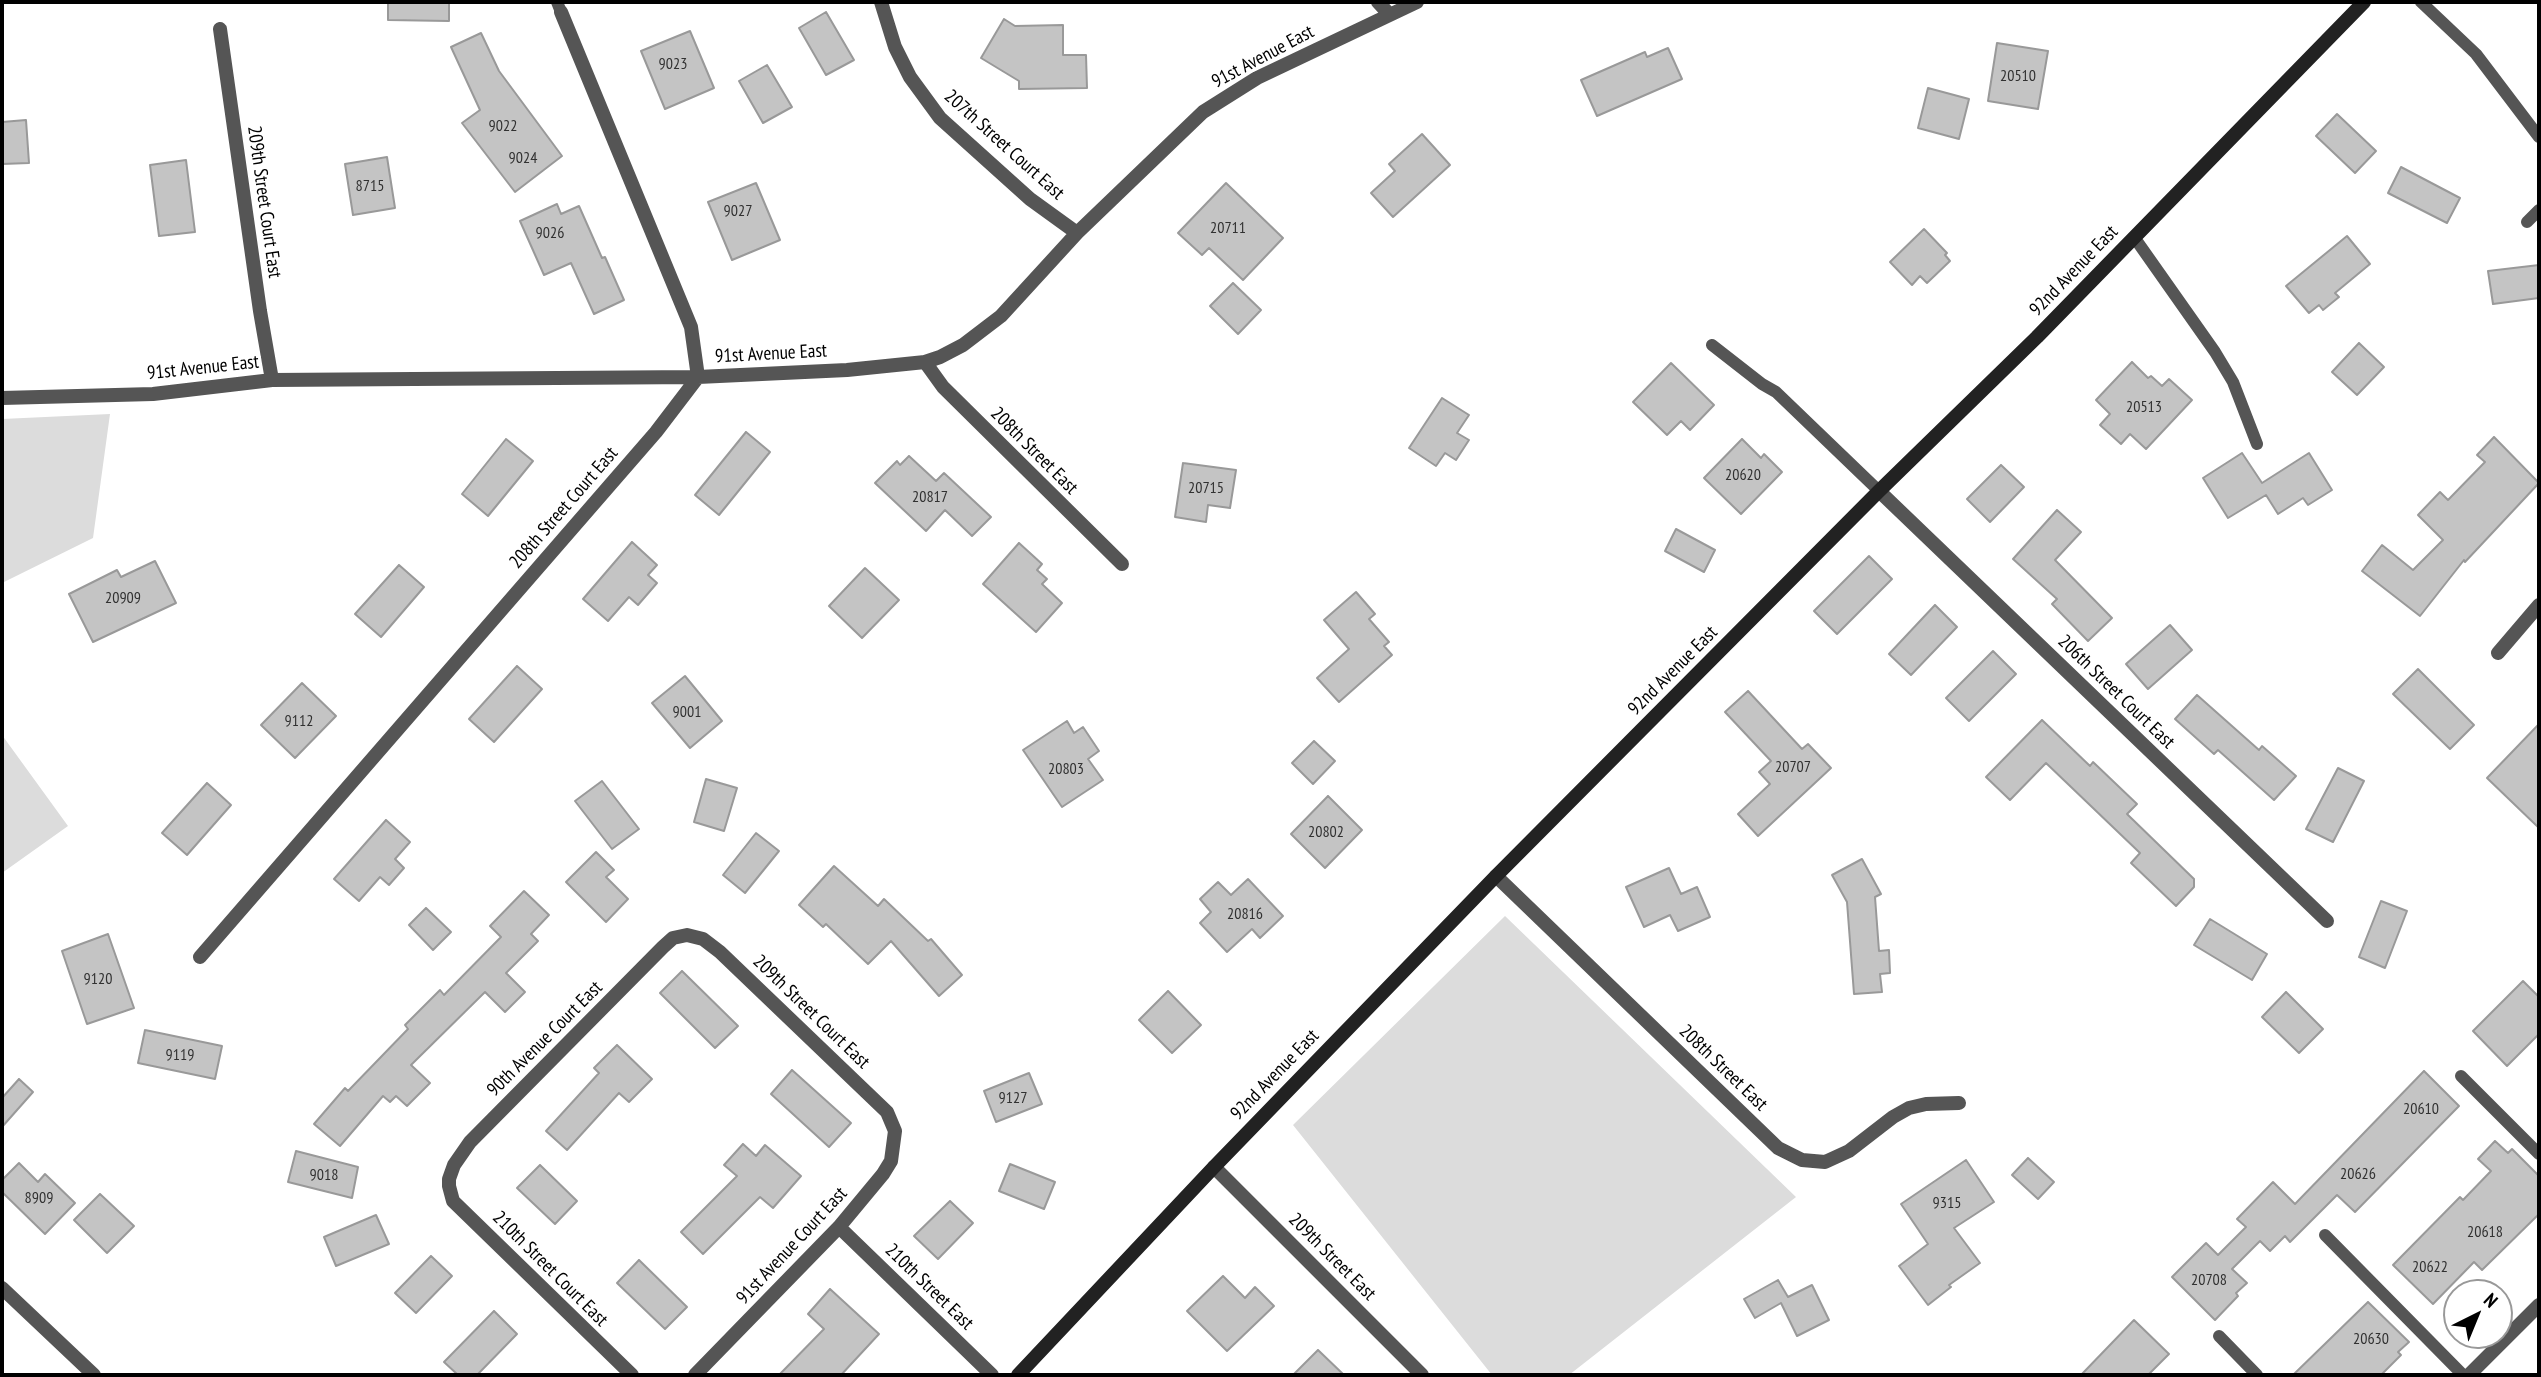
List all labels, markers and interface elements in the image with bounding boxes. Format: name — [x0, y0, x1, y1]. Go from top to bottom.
street label: 91st Avenue East — [1208, 21, 1318, 93]
house number: 9023 — [659, 54, 687, 74]
house number: 20510 — [2000, 66, 2036, 86]
street label: 207th Street Court East — [939, 85, 1069, 205]
house number: 9022 — [489, 116, 517, 136]
street label: 209th Street Court East — [242, 124, 286, 280]
house number: 9024 — [509, 148, 537, 168]
house number: 8715 — [356, 176, 384, 196]
house number: 9027 — [724, 201, 752, 221]
house number: 20711 — [1210, 218, 1246, 238]
street label: 92nd Avenue East — [2025, 221, 2123, 321]
house number: 9026 — [536, 223, 564, 243]
street label: 91st Avenue East — [714, 340, 828, 368]
street label: 91st Avenue East — [146, 351, 260, 385]
house number: 20513 — [2126, 397, 2162, 417]
street label: 208th Street East — [986, 403, 1082, 499]
street label: 208th Street Court East — [505, 443, 623, 573]
house number: 20620 — [1725, 465, 1761, 485]
house number: 20715 — [1188, 478, 1224, 498]
house number: 20817 — [912, 487, 948, 507]
house number: 20909 — [105, 588, 141, 608]
street label: 92nd Avenue East — [1624, 622, 1722, 720]
street label: 206th Street Court East — [2053, 630, 2179, 754]
house number: 9001 — [673, 702, 701, 722]
house number: 9112 — [285, 711, 313, 731]
house number: 20707 — [1775, 757, 1811, 777]
house number: 20803 — [1048, 759, 1084, 779]
house number: 20802 — [1308, 822, 1344, 842]
house number: 20816 — [1227, 904, 1263, 924]
street label: 209th Street Court East — [748, 950, 874, 1074]
house number: 9120 — [84, 969, 112, 989]
street label: 90th Avenue Court East — [483, 977, 607, 1101]
street label: 208th Street East — [1674, 1020, 1772, 1116]
street label: 92nd Avenue East — [1226, 1025, 1324, 1125]
house number: 9119 — [166, 1045, 194, 1065]
house number: 9127 — [999, 1088, 1027, 1108]
house number: 20610 — [2403, 1099, 2439, 1119]
house number: 20626 — [2340, 1164, 2376, 1184]
house number: 9018 — [310, 1165, 338, 1185]
street label: 91st Avenue Court East — [732, 1183, 852, 1309]
house number: 8909 — [25, 1188, 53, 1208]
house number: 9315 — [1933, 1193, 1961, 1213]
street label: 210th Street Court East — [488, 1207, 612, 1331]
street label: 209th Street East — [1284, 1209, 1380, 1305]
house number: 20618 — [2467, 1222, 2503, 1242]
street label: 210th Street East — [880, 1239, 978, 1335]
house number: 20622 — [2412, 1257, 2448, 1277]
house number: 20708 — [2191, 1270, 2227, 1290]
north arrow — [2443, 1279, 2513, 1349]
text: N — [2479, 1288, 2503, 1312]
house number: 20630 — [2353, 1329, 2389, 1349]

